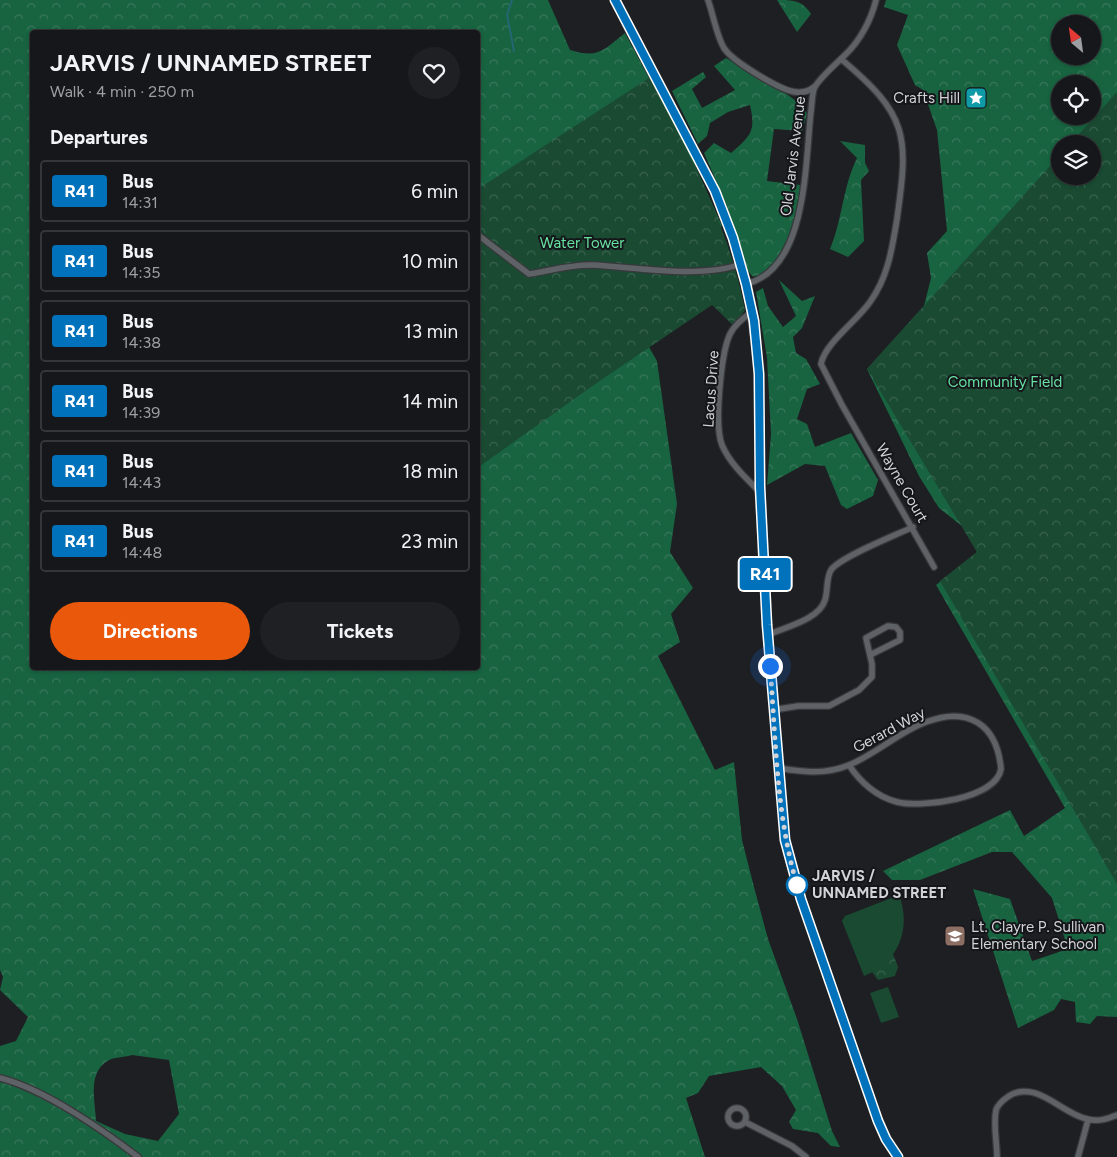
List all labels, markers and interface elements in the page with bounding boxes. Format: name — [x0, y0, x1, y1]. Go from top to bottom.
north arrow — [1051, 15, 1101, 65]
map controls — [1051, 15, 1101, 185]
button: heart — [408, 47, 460, 99]
text: JARVIS / UNNAMED STREET — [50, 48, 371, 77]
button: locate — [1051, 75, 1101, 125]
text: Walk · 4 min · 250 m — [50, 82, 194, 101]
place icon: Crafts Hill — [964, 86, 988, 110]
place label: Crafts Hill — [893, 89, 960, 107]
street label: Old Jarvis Avenue — [777, 95, 809, 217]
text: Departures — [50, 126, 148, 149]
button: layers — [1051, 135, 1101, 185]
text: Bus — [122, 170, 153, 193]
text: R41 — [64, 180, 95, 202]
text: 6 min — [411, 180, 458, 203]
text: 14:31 — [122, 193, 158, 212]
park label: Water Tower — [540, 234, 624, 252]
text: Bus — [122, 240, 153, 263]
text: R41 — [64, 250, 95, 272]
text: 10 min — [402, 250, 458, 273]
text: 14:35 — [122, 263, 161, 282]
text: Bus — [122, 310, 153, 333]
text: R41 — [64, 320, 95, 342]
text: 13 min — [404, 320, 458, 343]
text: 14:38 — [122, 333, 161, 352]
street label: Lacus Drive — [699, 350, 723, 428]
park label: Community Field — [948, 373, 1062, 391]
text: Bus — [122, 380, 153, 403]
text: R41 — [64, 390, 95, 412]
text: 14 min — [402, 390, 458, 413]
text: 14:39 — [122, 403, 160, 422]
street label: Wayne Court — [872, 440, 932, 526]
text: Bus — [122, 450, 153, 473]
text: R41 — [64, 460, 95, 482]
text: 18 min — [403, 460, 458, 483]
text: 14:43 — [122, 473, 161, 492]
text: Bus — [122, 520, 153, 543]
text: R41 — [64, 530, 95, 552]
text: 23 min — [401, 530, 458, 553]
text: 14:48 — [122, 543, 162, 562]
line badge: R41 — [736, 558, 794, 590]
text: R41 — [750, 563, 780, 585]
button: Directions — [50, 602, 250, 660]
button: Tickets — [260, 602, 460, 660]
your location — [758, 654, 783, 679]
street label: Gerard Way — [850, 703, 928, 757]
place label: JARVIS / UNNAMED STREET — [812, 867, 946, 902]
marker: JARVIS / UNNAMED STREET — [786, 874, 808, 896]
place label: Lt. Clayre P. Sullivan Elementary School — [971, 918, 1105, 953]
school or university icon: Lt. Clayre P. Sullivan Elementary School — [943, 924, 967, 948]

